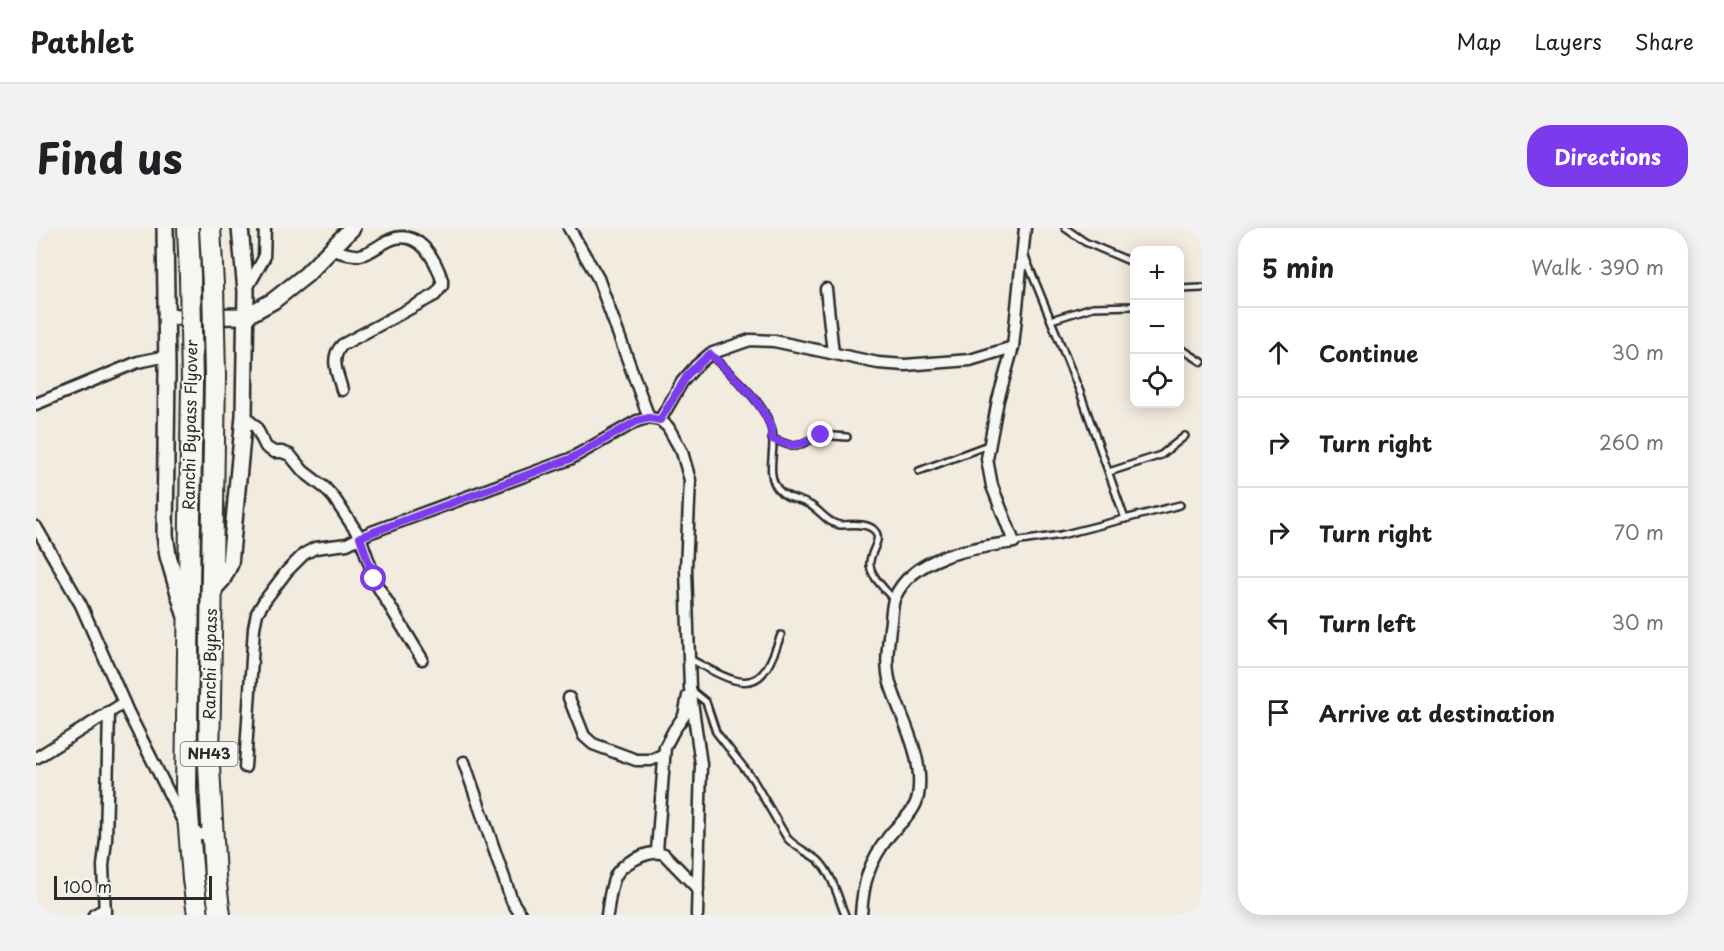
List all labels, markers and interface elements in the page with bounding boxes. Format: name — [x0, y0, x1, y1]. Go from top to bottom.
text: Pathlet — [30, 20, 134, 63]
text: Map — [1457, 25, 1501, 57]
text: Layers — [1534, 25, 1602, 57]
text: Share — [1635, 25, 1694, 57]
text: Find us — [36, 125, 183, 188]
button: Directions — [1527, 125, 1688, 187]
map controls — [1130, 246, 1184, 408]
button: + — [1130, 246, 1184, 300]
text: 5 min — [1262, 248, 1334, 287]
text: Walk · 390 m — [1531, 252, 1664, 282]
button: − — [1130, 300, 1184, 354]
icon: ahead — [1262, 336, 1295, 369]
text: Continue — [1319, 336, 1418, 369]
text: 30 m — [1611, 337, 1664, 367]
street label: Ranchi Bypass Flyover — [176, 339, 202, 510]
button: locate — [1130, 354, 1184, 408]
route end — [807, 421, 833, 447]
icon: right — [1262, 426, 1295, 459]
text: Turn right — [1319, 426, 1432, 459]
text: 260 m — [1599, 427, 1664, 457]
icon: right — [1262, 516, 1295, 549]
text: Turn right — [1319, 516, 1432, 549]
text: 70 m — [1614, 517, 1664, 547]
route start — [360, 565, 386, 591]
icon: left — [1262, 606, 1295, 639]
text: Turn left — [1319, 606, 1416, 639]
text: 30 m — [1611, 607, 1664, 637]
street label: Ranchi Bypass — [196, 608, 222, 720]
icon: arrive — [1262, 696, 1295, 729]
text: Arrive at destination — [1319, 696, 1555, 729]
road number: NH43 — [180, 742, 237, 766]
scale bar — [54, 873, 212, 900]
text: 100 m — [63, 874, 112, 898]

